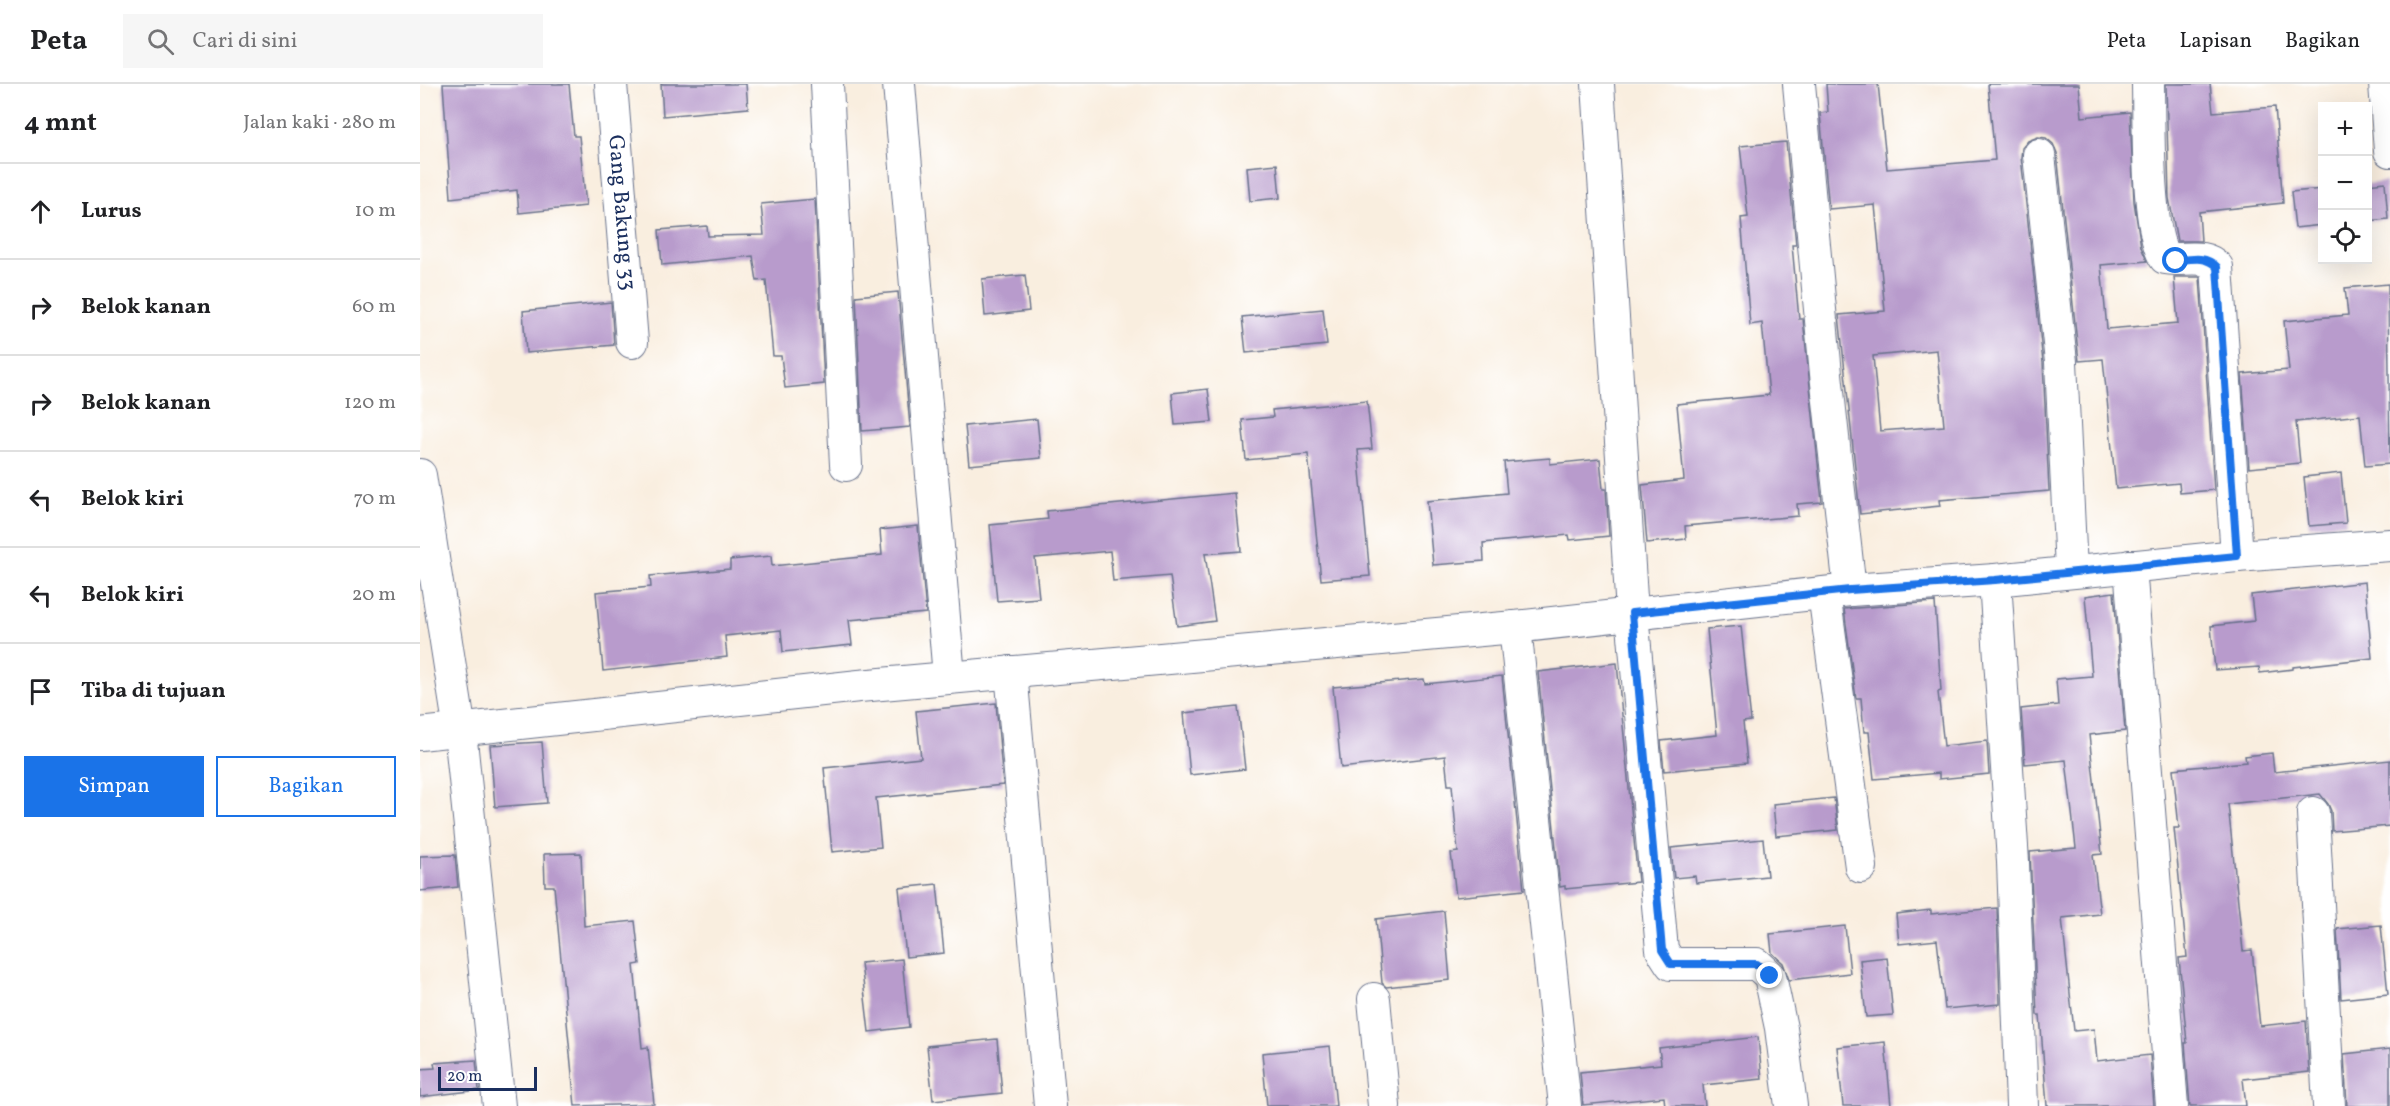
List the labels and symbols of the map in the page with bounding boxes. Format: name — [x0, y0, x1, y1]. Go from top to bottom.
street label: Gang Bakung 33 — [600, 133, 643, 292]
route start — [2162, 247, 2188, 273]
route end — [1756, 962, 1782, 988]
scale bar — [438, 1064, 537, 1092]

